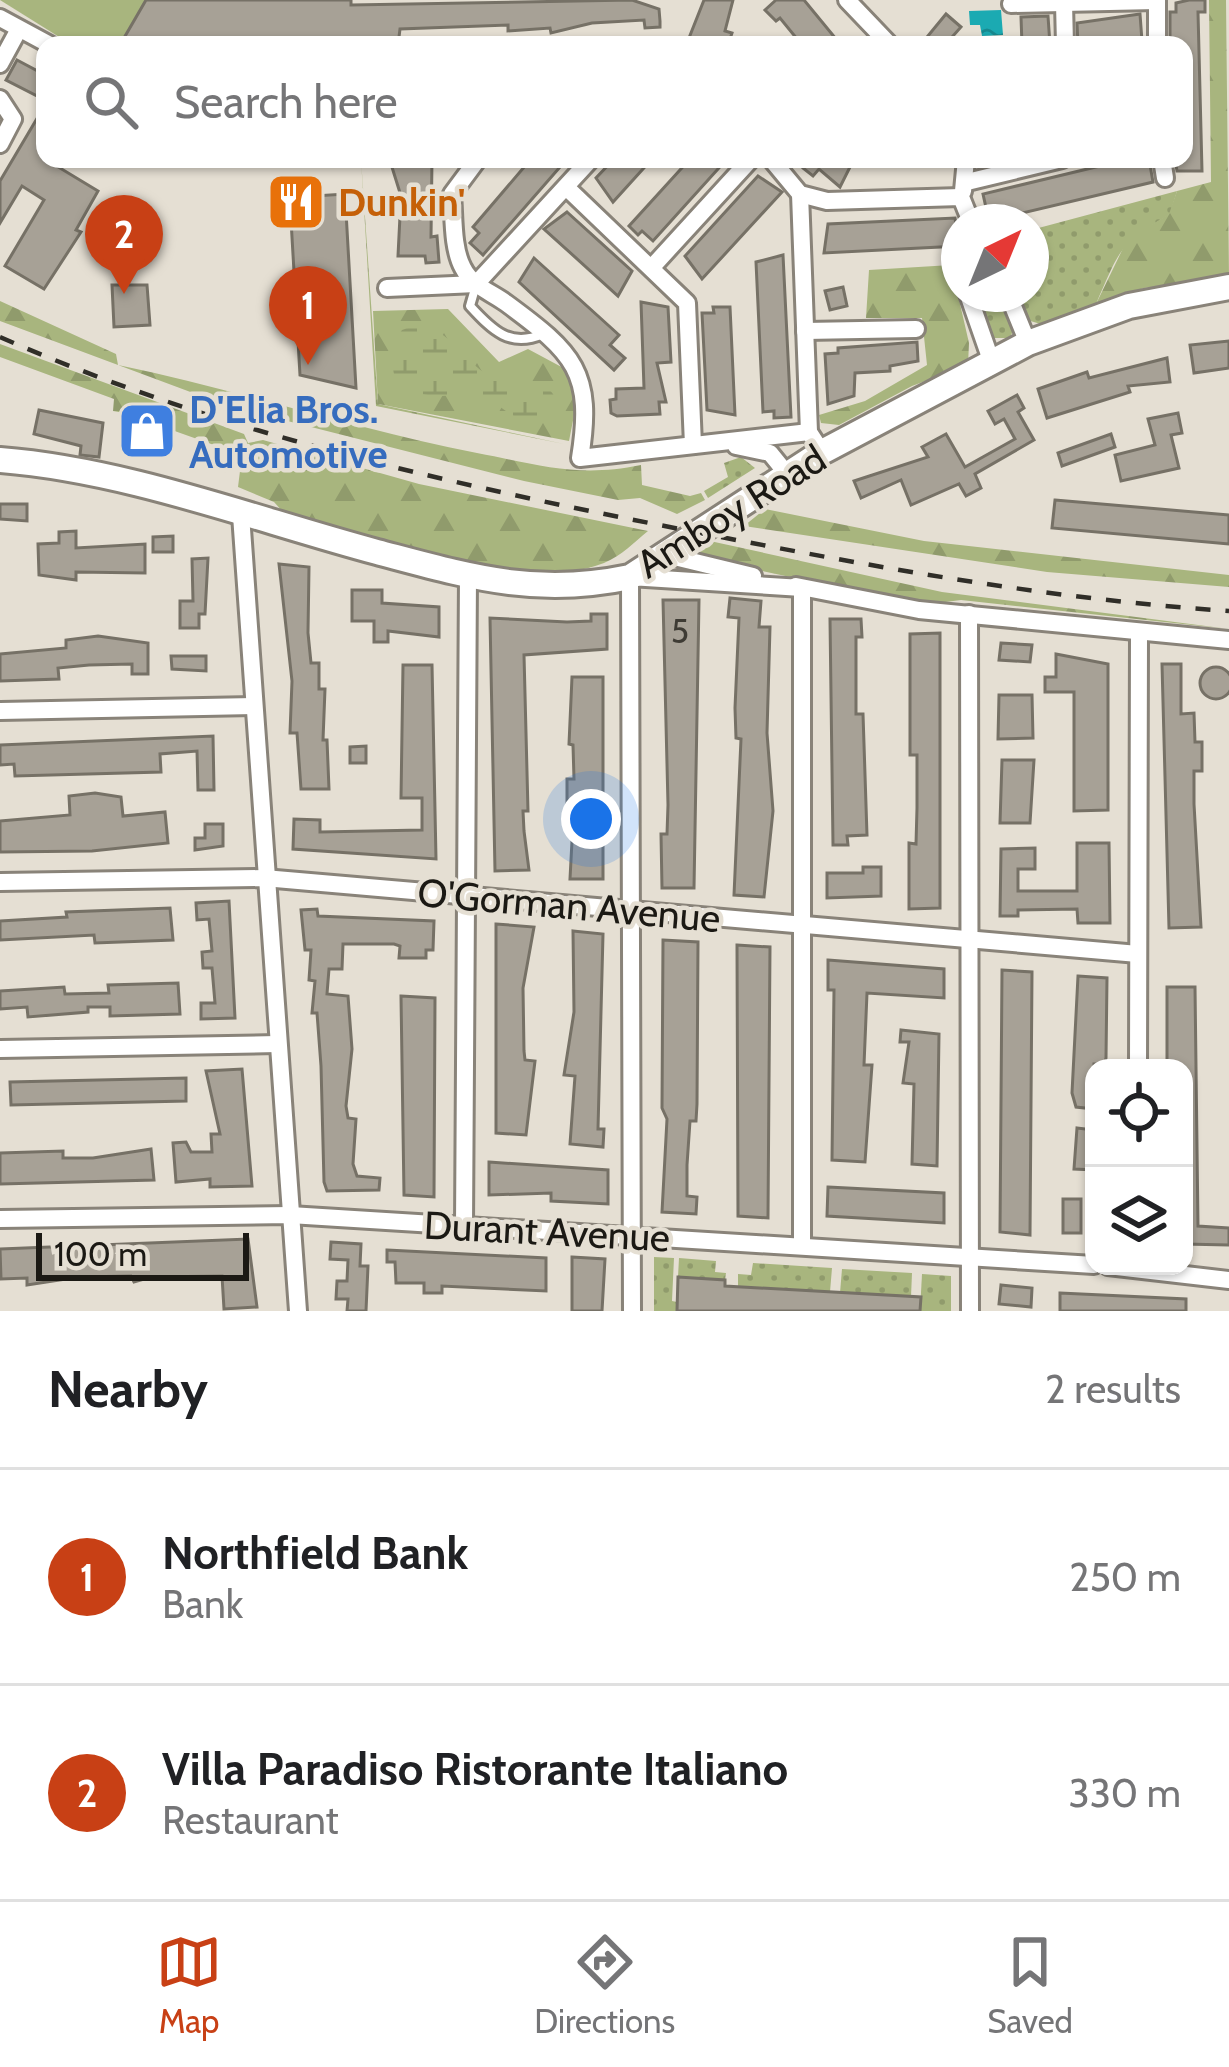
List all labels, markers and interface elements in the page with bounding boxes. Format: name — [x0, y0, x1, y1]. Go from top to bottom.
search box — [36, 36, 1193, 168]
icon: search — [78, 69, 144, 135]
text: Search here — [174, 75, 398, 129]
restaurant icon: Dunkin' — [265, 171, 327, 233]
place label: Dunkin' — [338, 178, 465, 226]
pin: 2 — [85, 195, 163, 294]
north arrow — [941, 204, 1049, 312]
pin: 1 — [269, 266, 347, 365]
place label: D'Elia Bros. Automotive — [189, 385, 388, 478]
shop icon: D'Elia Bros. Automotive — [116, 400, 178, 462]
street label: Amboy Road — [628, 434, 834, 588]
house number: 5 — [671, 611, 689, 651]
your location — [561, 789, 621, 849]
street label: O'Gorman Avenue — [416, 868, 722, 942]
map controls — [1085, 1059, 1193, 1275]
button: locate — [1085, 1059, 1193, 1167]
button: layers — [1085, 1167, 1193, 1275]
street label: Durant Avenue — [423, 1201, 671, 1261]
scale bar — [36, 1227, 249, 1280]
text: 100 m — [54, 1234, 147, 1274]
text: Nearby — [48, 1358, 208, 1420]
text: 2 results — [1045, 1365, 1181, 1413]
text: Northfield Bank — [162, 1526, 468, 1580]
text: 1 — [80, 1553, 94, 1601]
text: 250 m — [1069, 1553, 1181, 1601]
text: Bank — [162, 1580, 243, 1628]
text: Villa Paradiso Ristorante Italiano — [162, 1742, 788, 1796]
text: 2 — [77, 1769, 97, 1817]
text: 330 m — [1069, 1769, 1181, 1817]
text: Restaurant — [162, 1796, 339, 1844]
tab: Map — [156, 1929, 222, 2041]
tab: Directions — [534, 1929, 675, 2041]
tab: Saved — [987, 1929, 1073, 2041]

